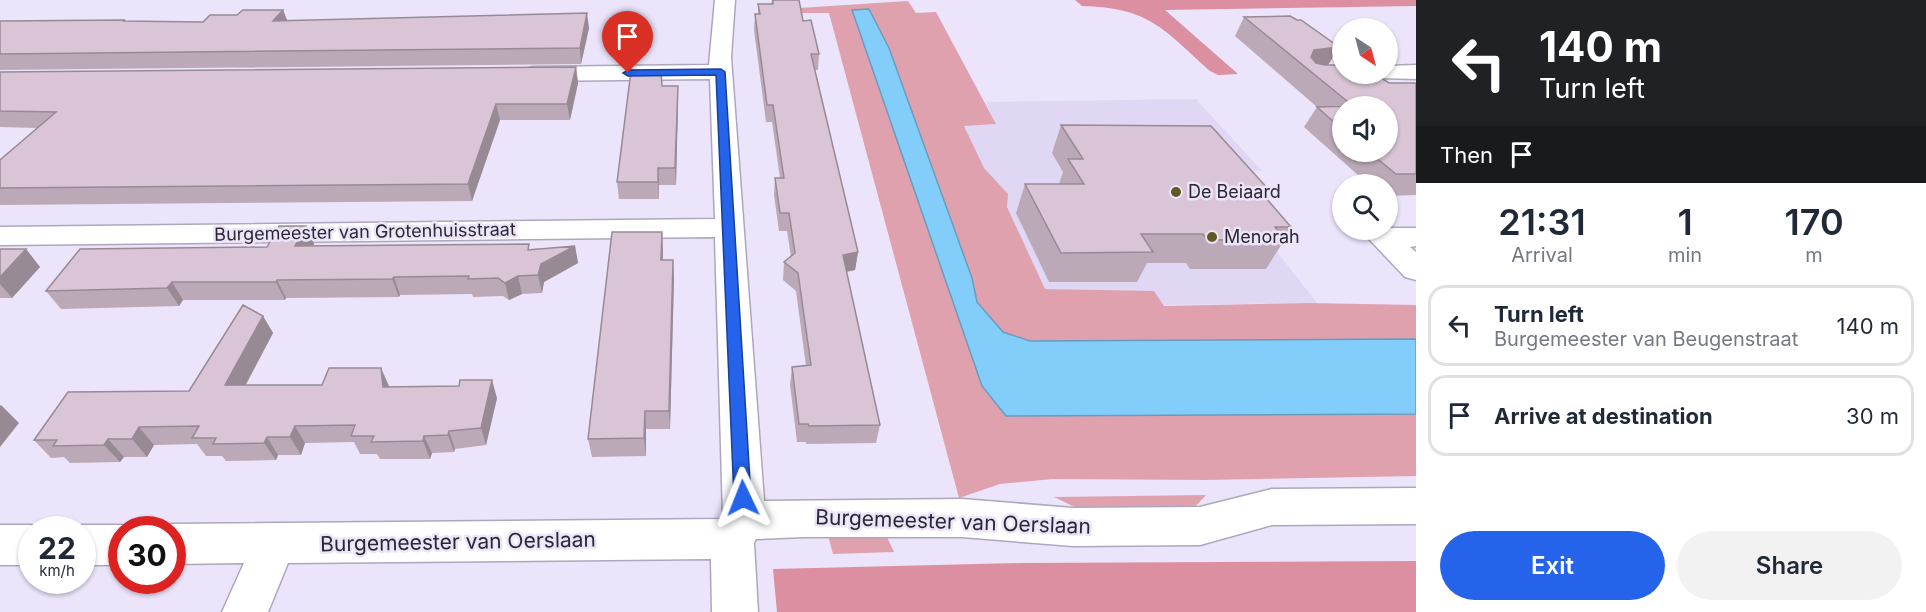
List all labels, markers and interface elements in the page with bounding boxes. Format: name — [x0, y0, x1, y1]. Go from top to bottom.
pin — [602, 11, 653, 73]
north arrow — [1332, 18, 1398, 84]
map controls — [1332, 18, 1398, 240]
icon: arrive — [611, 20, 644, 53]
text: 140 m — [1539, 21, 1662, 72]
icon: left — [1440, 24, 1518, 102]
text: Turn left — [1539, 72, 1645, 105]
button: sound — [1332, 96, 1398, 162]
icon: arrive — [1505, 138, 1538, 171]
text: Then — [1440, 142, 1493, 168]
button: search — [1332, 174, 1398, 240]
place label: De Beiaard — [1188, 181, 1281, 202]
marker: De Beiaard — [1169, 185, 1183, 199]
text: 21:31 — [1498, 200, 1586, 244]
text: 1 — [1677, 200, 1693, 244]
text: 170 — [1784, 200, 1844, 244]
street label: Burgemeester van Grotenhuisstraat — [214, 218, 516, 245]
place label: Menorah — [1224, 226, 1300, 247]
marker: Menorah — [1205, 230, 1219, 244]
text: Arrival — [1511, 243, 1573, 267]
text: min — [1668, 243, 1702, 267]
text: m — [1805, 243, 1823, 267]
text: Turn left — [1494, 301, 1584, 327]
icon: left — [1443, 309, 1476, 342]
text: 140 m — [1837, 313, 1899, 339]
text: Burgemeester van Beugenstraat — [1494, 327, 1798, 351]
icon: arrive — [1443, 399, 1476, 432]
text: Arrive at destination — [1494, 403, 1713, 429]
text: 30 m — [1846, 403, 1899, 429]
position arrow — [711, 466, 775, 530]
street label: Burgemeester van Oerslaan — [815, 504, 1091, 539]
speed limit sign: 30 — [108, 516, 186, 594]
street label: Burgemeester van Oerslaan — [320, 527, 596, 556]
text: 22 — [38, 530, 76, 566]
button: Exit — [1440, 531, 1665, 600]
button: Share — [1677, 531, 1902, 600]
text: km/h — [39, 561, 75, 580]

